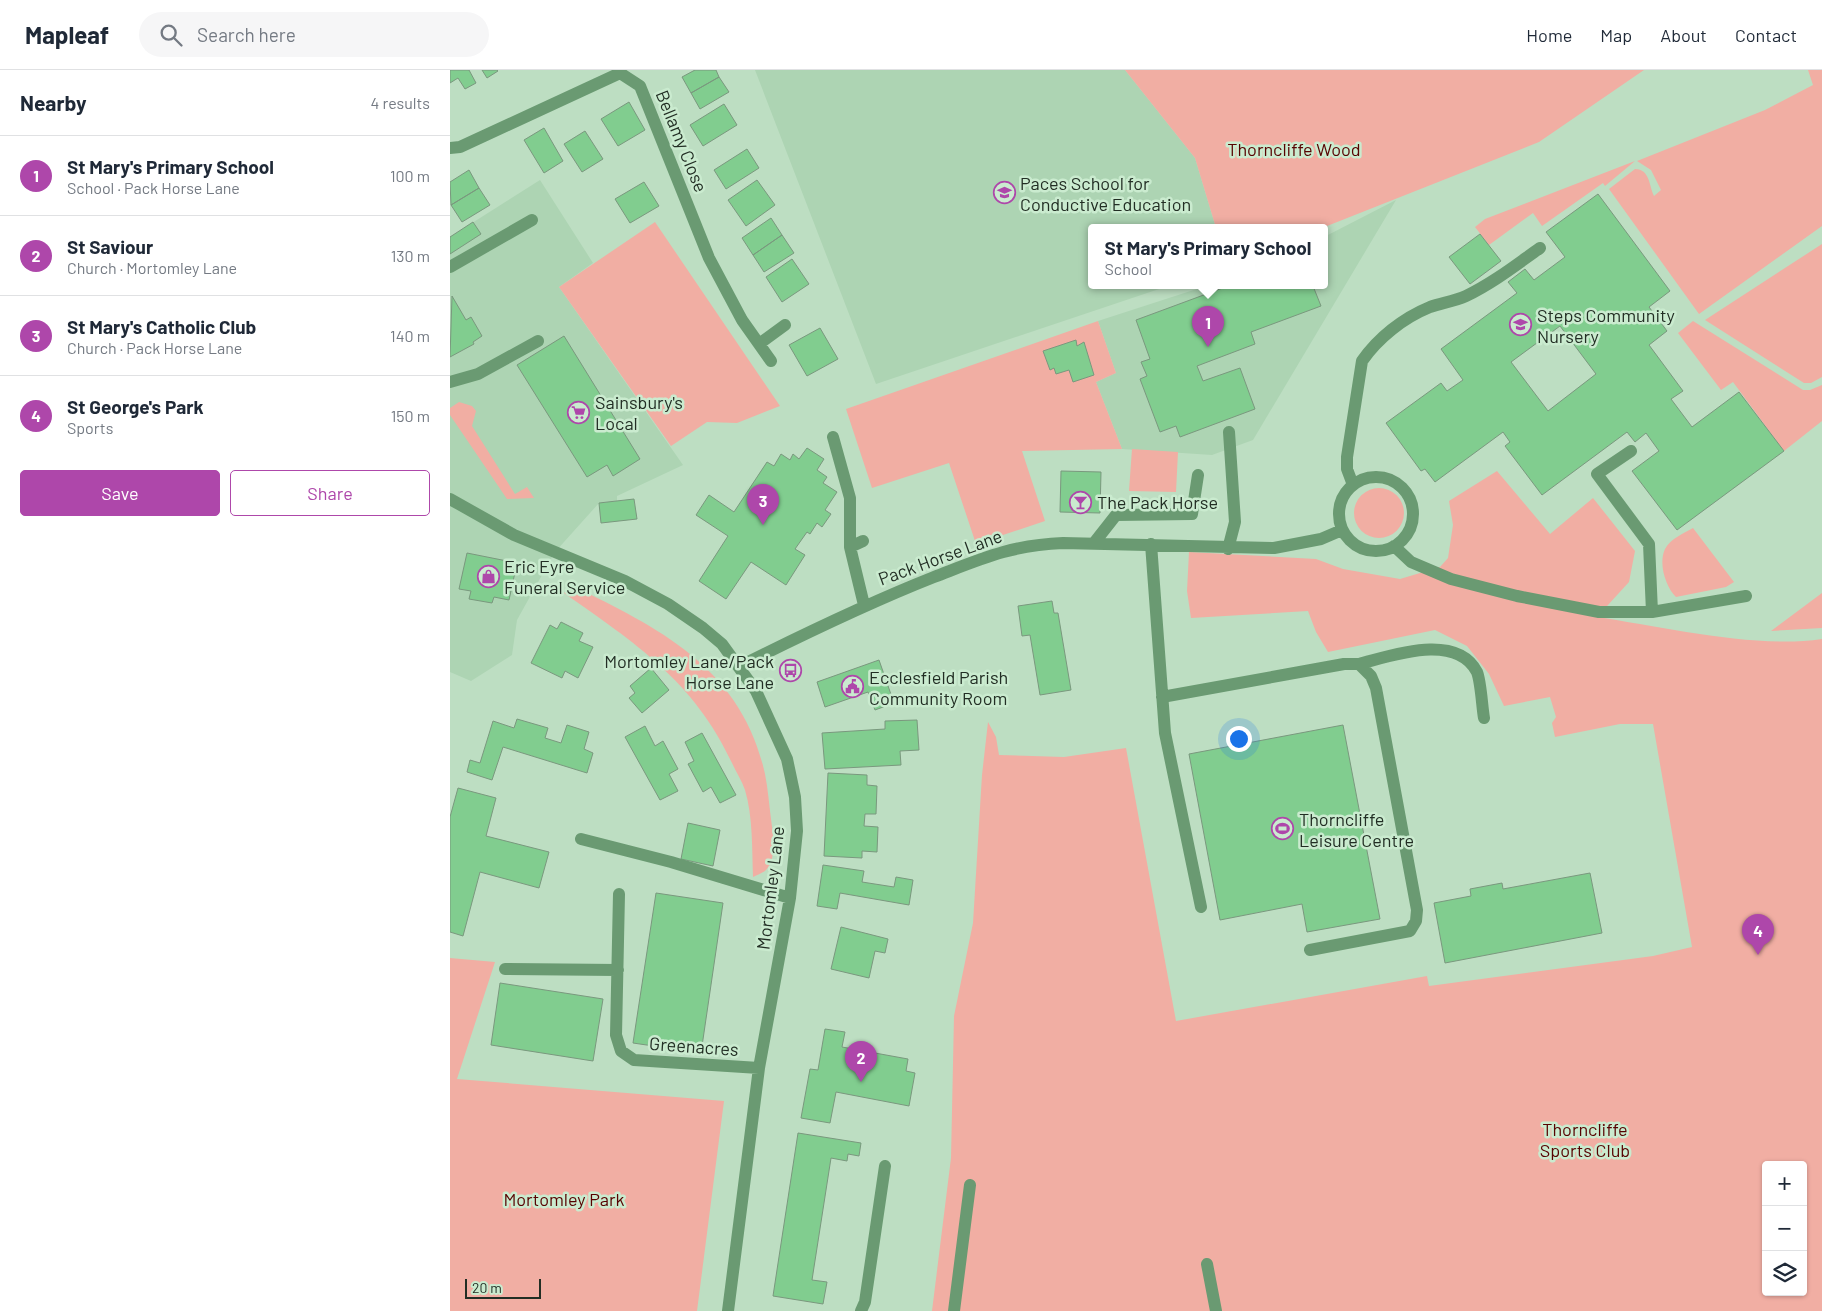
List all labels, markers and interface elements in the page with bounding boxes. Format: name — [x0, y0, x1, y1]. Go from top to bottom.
search box — [139, 12, 489, 57]
text: Mapleaf — [25, 20, 109, 49]
icon: search — [157, 21, 185, 49]
text: Search here — [197, 23, 296, 46]
text: Home — [1526, 24, 1572, 46]
text: Map — [1600, 24, 1632, 46]
text: About — [1660, 24, 1707, 46]
text: Contact — [1735, 24, 1797, 46]
street label: Bellamy Close — [652, 87, 712, 195]
text: Nearby — [20, 90, 86, 115]
text: 4 results — [370, 93, 430, 112]
park label: Thorncliffe Wood — [1227, 138, 1361, 160]
text: St Mary's Primary School — [67, 155, 274, 178]
text: 1 — [33, 166, 39, 185]
text: 100 m — [390, 166, 430, 185]
place label: Paces School for Conductive Education — [1020, 172, 1191, 215]
text: School · Pack Horse Lane — [67, 178, 240, 197]
school or university icon: Paces School for Conductive Education — [992, 181, 1016, 205]
popup — [1088, 224, 1328, 289]
text: St Saviour — [67, 235, 153, 258]
text: St Mary's Primary School — [1105, 236, 1311, 259]
text: 2 — [32, 246, 40, 265]
text: 130 m — [391, 246, 430, 265]
text: Church · Mortomley Lane — [67, 258, 237, 277]
text: School — [1105, 259, 1152, 278]
place label: Steps Community Nursery — [1537, 304, 1675, 347]
pin: 1 — [1192, 306, 1224, 347]
school or university icon: Steps Community Nursery — [1509, 313, 1533, 337]
text: St Mary's Catholic Club — [67, 315, 256, 338]
text: 3 — [32, 326, 40, 345]
text: 140 m — [390, 326, 430, 345]
text: Church · Pack Horse Lane — [67, 338, 242, 357]
place label: Sainsbury's Local — [595, 391, 683, 434]
text: St George's Park — [67, 395, 204, 418]
supermarket icon: Sainsbury's Local — [567, 400, 591, 424]
text: 4 — [31, 406, 41, 425]
text: 150 m — [391, 406, 430, 425]
text: Sports — [67, 418, 113, 437]
button: Save — [20, 470, 220, 516]
button: Share — [230, 470, 430, 516]
pin: 3 — [747, 484, 779, 525]
bar icon: The Pack Horse — [1069, 490, 1093, 514]
place label: The Pack Horse — [1097, 491, 1218, 513]
street label: Pack Horse Lane — [875, 524, 1005, 590]
place label: Eric Eyre Funeral Service — [504, 555, 625, 598]
shop icon: Eric Eyre Funeral Service — [476, 564, 500, 588]
place label: Mortomley Lane/Pack Horse Lane — [604, 650, 774, 693]
bus stop icon: Mortomley Lane/Pack Horse Lane — [778, 659, 802, 683]
place label: Ecclesfield Parish Community Room — [869, 666, 1008, 709]
public building icon: Ecclesfield Parish Community Room — [841, 675, 865, 699]
your location — [1226, 726, 1252, 752]
place label: Thorncliffe Leisure Centre — [1299, 808, 1414, 851]
sports icon: Thorncliffe Leisure Centre — [1271, 817, 1295, 841]
street label: Mortomley Lane — [751, 825, 789, 951]
pin: 4 — [1742, 914, 1774, 955]
street label: Greenacres — [649, 1032, 739, 1060]
pin: 2 — [845, 1041, 877, 1082]
park label: Thorncliffe Sports Club — [1540, 1118, 1630, 1161]
map controls — [1762, 1161, 1807, 1296]
button: + — [1762, 1161, 1807, 1206]
park label: Mortomley Park — [503, 1188, 625, 1210]
button: − — [1762, 1206, 1807, 1251]
button: layers — [1762, 1251, 1807, 1296]
scale bar — [465, 1276, 541, 1299]
text: 20 m — [472, 1279, 502, 1296]

